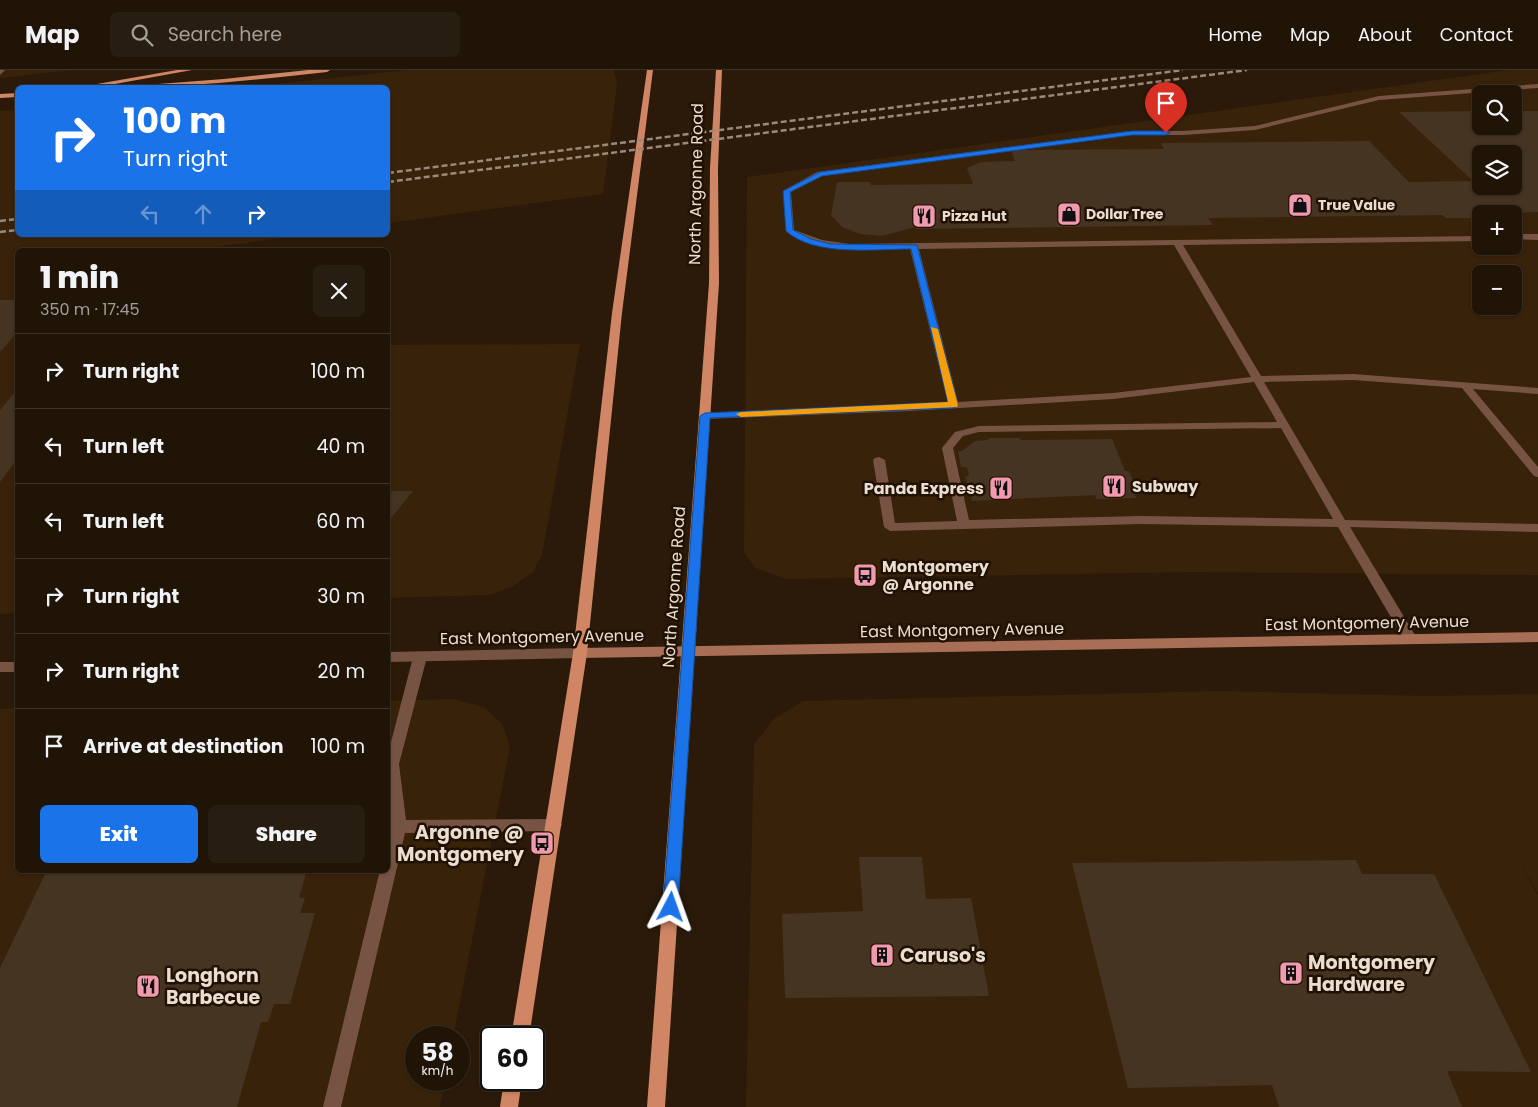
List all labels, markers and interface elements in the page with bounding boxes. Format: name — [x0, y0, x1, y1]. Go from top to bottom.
search box — [110, 12, 460, 57]
text: Map — [25, 18, 80, 51]
icon: search — [128, 21, 156, 49]
text: Search here — [168, 21, 282, 48]
text: Home — [1208, 22, 1262, 47]
text: Map — [1290, 22, 1330, 47]
text: About — [1358, 22, 1412, 47]
text: Contact — [1440, 22, 1513, 47]
pin — [1145, 82, 1187, 133]
map controls — [1472, 85, 1522, 315]
button: search — [1472, 85, 1522, 135]
icon: arrive — [1152, 89, 1180, 117]
text: 100 m — [123, 96, 226, 145]
street label: North Argonne Road — [683, 103, 709, 265]
icon: right — [40, 105, 105, 170]
text: Turn right — [123, 143, 228, 174]
button: layers — [1472, 145, 1522, 195]
shop icon: True Value — [1287, 192, 1313, 218]
place label: True Value — [1318, 195, 1396, 215]
icon: left — [136, 200, 164, 228]
icon: ahead — [189, 200, 217, 228]
icon: right — [242, 200, 270, 228]
shop icon: Dollar Tree — [1056, 201, 1082, 227]
restaurant icon: Pizza Hut — [911, 203, 937, 229]
place label: Dollar Tree — [1086, 204, 1164, 224]
button: + — [1472, 205, 1522, 255]
place label: Pizza Hut — [942, 206, 1007, 226]
text: 1 min — [40, 256, 119, 299]
button: close — [313, 265, 365, 317]
button: − — [1472, 265, 1522, 315]
text: 350 m · 17:45 — [40, 298, 140, 321]
icon: right — [40, 357, 68, 385]
text: Turn right — [83, 358, 179, 385]
text: 100 m — [310, 358, 365, 385]
icon: left — [40, 432, 68, 460]
text: Turn left — [83, 433, 164, 460]
text: 40 m — [316, 433, 365, 460]
restaurant icon: Subway — [1101, 473, 1127, 499]
restaurant icon: Panda Express — [988, 475, 1014, 501]
place label: Subway — [1132, 475, 1199, 498]
place label: Panda Express — [864, 477, 984, 500]
street label: North Argonne Road — [657, 505, 691, 669]
icon: left — [40, 507, 68, 535]
text: Turn left — [83, 508, 164, 535]
text: 60 m — [316, 508, 365, 535]
place label: Montgomery @ Argonne — [882, 555, 990, 596]
bus stop icon: Montgomery @ Argonne — [852, 562, 878, 588]
icon: right — [40, 582, 68, 610]
text: Turn right — [83, 583, 179, 610]
text: 30 m — [317, 583, 365, 610]
street label: East Montgomery Avenue — [1265, 610, 1469, 636]
street label: East Montgomery Avenue — [860, 617, 1064, 643]
street label: East Montgomery Avenue — [440, 624, 644, 650]
icon: right — [40, 657, 68, 685]
text: Turn right — [83, 658, 179, 685]
text: 20 m — [317, 658, 365, 685]
icon: arrive — [40, 732, 68, 760]
text: Arrive at destination — [83, 733, 284, 760]
text: 100 m — [310, 733, 365, 760]
button: Exit — [40, 805, 198, 863]
button: Share — [208, 805, 365, 863]
place label: Argonne @ Montgomery — [397, 819, 525, 868]
bus stop icon: Argonne @ Montgomery — [529, 830, 555, 856]
position arrow — [644, 880, 696, 932]
building icon: Caruso's — [869, 942, 895, 968]
place label: Caruso's — [900, 942, 986, 969]
place label: Montgomery Hardware — [1308, 949, 1436, 998]
building icon: Montgomery Hardware — [1278, 960, 1304, 986]
place label: Longhorn Barbecue — [166, 962, 260, 1011]
restaurant icon: Longhorn Barbecue — [135, 973, 161, 999]
speed limit sign: 60 — [480, 1026, 545, 1091]
text: 58 — [421, 1035, 454, 1070]
text: km/h — [422, 1062, 453, 1079]

